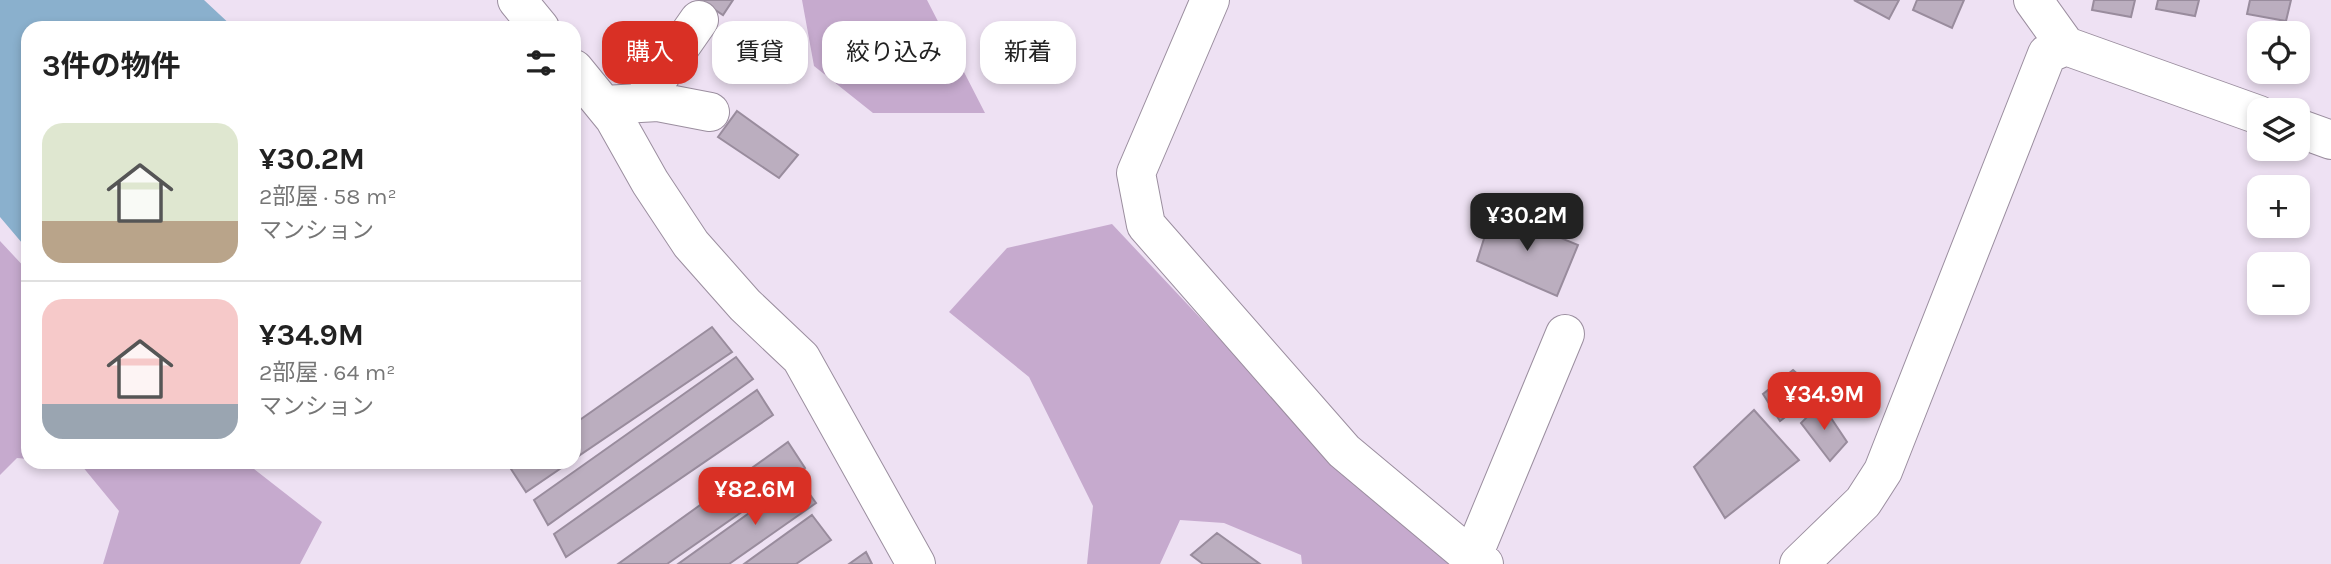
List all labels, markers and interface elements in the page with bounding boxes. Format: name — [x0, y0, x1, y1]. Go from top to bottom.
chip: 購入 — [602, 21, 698, 84]
chip: 賃貸 — [712, 21, 808, 84]
chip: 絞り込み — [822, 21, 966, 84]
chip: 新着 — [980, 21, 1076, 84]
map controls — [2247, 21, 2310, 315]
button: locate — [2247, 21, 2310, 84]
icon: filters — [522, 44, 560, 82]
text: 3件の物件 — [42, 48, 181, 84]
button: layers — [2247, 98, 2310, 161]
text: ¥30.2M — [259, 141, 365, 177]
icon: home — [98, 151, 182, 235]
button: + — [2247, 175, 2310, 238]
text: 2部屋 · 58 m² — [259, 183, 397, 210]
pin: ¥30.2M — [1470, 194, 1584, 253]
text: ¥30.2M — [1486, 202, 1568, 229]
text: マンション — [259, 217, 374, 244]
button: − — [2247, 252, 2310, 315]
text: ¥34.9M — [259, 317, 364, 353]
icon: home — [98, 327, 182, 411]
text: 2部屋 · 64 m² — [259, 359, 396, 386]
pin: ¥34.9M — [1767, 372, 1881, 432]
text: ¥34.9M — [1784, 381, 1864, 408]
text: マンション — [259, 393, 374, 420]
pin: ¥82.6M — [698, 468, 812, 527]
text: ¥82.6M — [714, 476, 796, 503]

